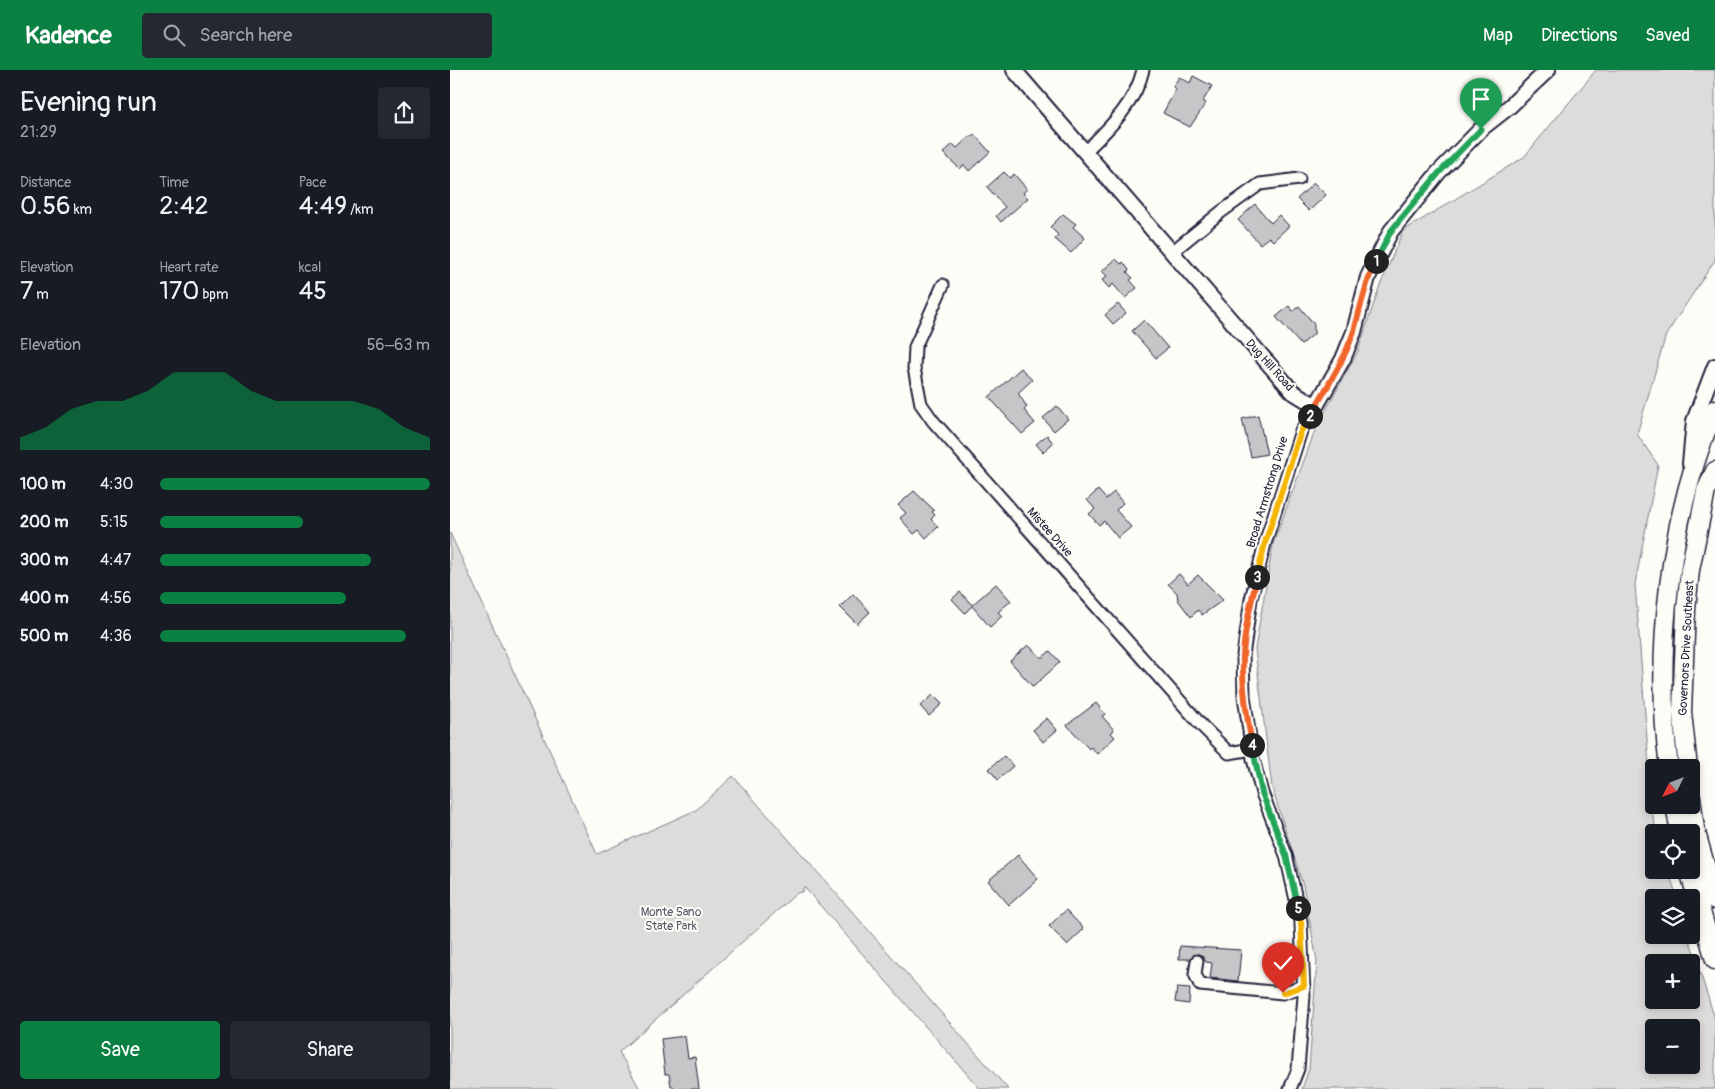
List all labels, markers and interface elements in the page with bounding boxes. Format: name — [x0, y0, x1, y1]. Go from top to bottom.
search box — [142, 13, 492, 58]
text: Kadence — [25, 21, 112, 50]
icon: search — [160, 21, 188, 49]
text: Search here — [200, 23, 292, 47]
text: Map — [1483, 24, 1513, 47]
text: Directions — [1541, 24, 1617, 47]
text: Saved — [1645, 24, 1690, 47]
pin — [1460, 78, 1502, 129]
text: Evening run — [20, 85, 157, 120]
icon: arrive — [1467, 85, 1495, 113]
button: share — [378, 87, 430, 139]
text: 21:29 — [20, 122, 57, 142]
text: Distance — [20, 174, 71, 191]
text: Time — [159, 174, 189, 191]
text: Pace — [299, 174, 326, 191]
text: 0.56 — [20, 191, 71, 222]
text: 2:42 — [159, 191, 208, 222]
text: 4:49 — [299, 191, 347, 222]
text: km — [71, 201, 92, 218]
text: /km — [347, 201, 374, 218]
pin: 1 — [1364, 248, 1388, 274]
text: 1 — [1374, 253, 1379, 270]
text: Elevation — [20, 259, 73, 276]
text: Heart rate — [159, 259, 218, 276]
text: kcal — [299, 259, 321, 276]
text: 7 — [20, 276, 33, 307]
text: 170 — [159, 276, 199, 307]
text: 45 — [299, 276, 327, 307]
text: m — [33, 286, 49, 303]
text: bpm — [199, 286, 228, 303]
text: Elevation — [20, 335, 81, 355]
text: 56–63 m — [367, 335, 430, 355]
street label: Dug Hill Road — [1242, 336, 1297, 395]
pin: 2 — [1298, 404, 1322, 428]
text: 2 — [1307, 408, 1314, 425]
street label: Broad Armstrong Drive — [1243, 435, 1292, 550]
text: 100 m — [20, 474, 66, 494]
text: 4:30 — [100, 474, 133, 494]
street label: Mistee Drive — [1024, 505, 1076, 560]
text: 200 m — [20, 512, 68, 532]
text: 5:15 — [100, 512, 128, 532]
text: 300 m — [20, 550, 68, 570]
text: 4:47 — [100, 550, 131, 570]
pin: 3 — [1244, 564, 1270, 590]
text: 3 — [1254, 569, 1261, 586]
street label: Governors Drive Southeast — [1675, 580, 1698, 716]
text: 400 m — [20, 588, 69, 608]
text: 4:56 — [100, 588, 132, 608]
text: 500 m — [20, 626, 68, 646]
text: 4:36 — [100, 626, 132, 646]
pin: 4 — [1240, 732, 1264, 758]
text: 4 — [1248, 737, 1257, 754]
north arrow — [1645, 759, 1700, 814]
map controls — [1645, 759, 1700, 1074]
button: locate — [1645, 824, 1700, 879]
button: layers — [1645, 889, 1700, 944]
pin: 5 — [1286, 896, 1310, 920]
text: 5 — [1295, 900, 1302, 917]
park label: Monte Sano State Park — [641, 905, 702, 934]
pin — [1262, 942, 1304, 993]
icon: check — [1269, 949, 1297, 977]
button: + — [1645, 954, 1700, 1009]
button: − — [1645, 1019, 1700, 1074]
button: Save — [20, 1021, 220, 1079]
button: Share — [230, 1021, 430, 1079]

